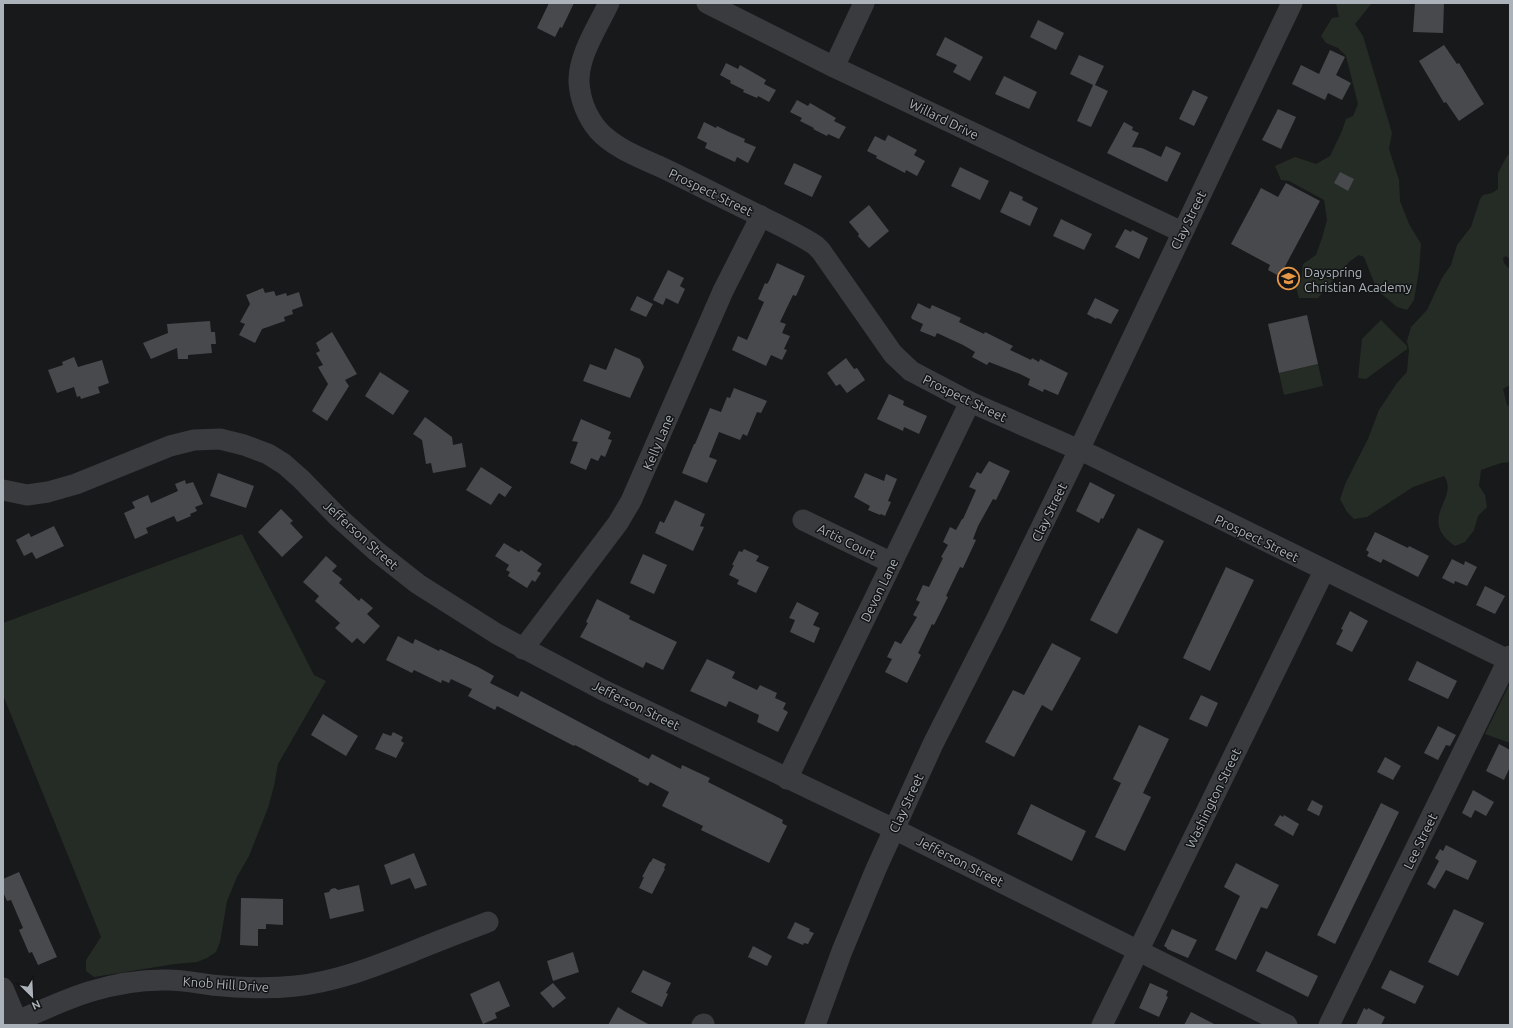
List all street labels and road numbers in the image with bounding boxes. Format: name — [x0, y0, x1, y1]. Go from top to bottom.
street label: Willard Drive — [907, 96, 981, 142]
street label: Prospect Street — [667, 166, 755, 218]
street label: Clay Street — [1168, 188, 1208, 252]
street label: Prospect Street — [921, 372, 1009, 424]
street label: Kelly Lane — [640, 412, 676, 472]
street label: Clay Street — [1029, 480, 1069, 544]
street label: Jefferson Street — [321, 498, 401, 572]
street label: Prospect Street — [1213, 512, 1301, 564]
street label: Artis Court — [815, 521, 879, 561]
street label: Devon Lane — [858, 556, 900, 624]
street label: Jefferson Street — [590, 678, 682, 732]
street label: Washington Street — [1183, 746, 1243, 850]
street label: Clay Street — [886, 771, 926, 835]
street label: Lee Street — [1401, 811, 1439, 871]
street label: Jefferson Street — [914, 833, 1006, 889]
street label: Knob Hill Drive — [182, 974, 270, 994]

